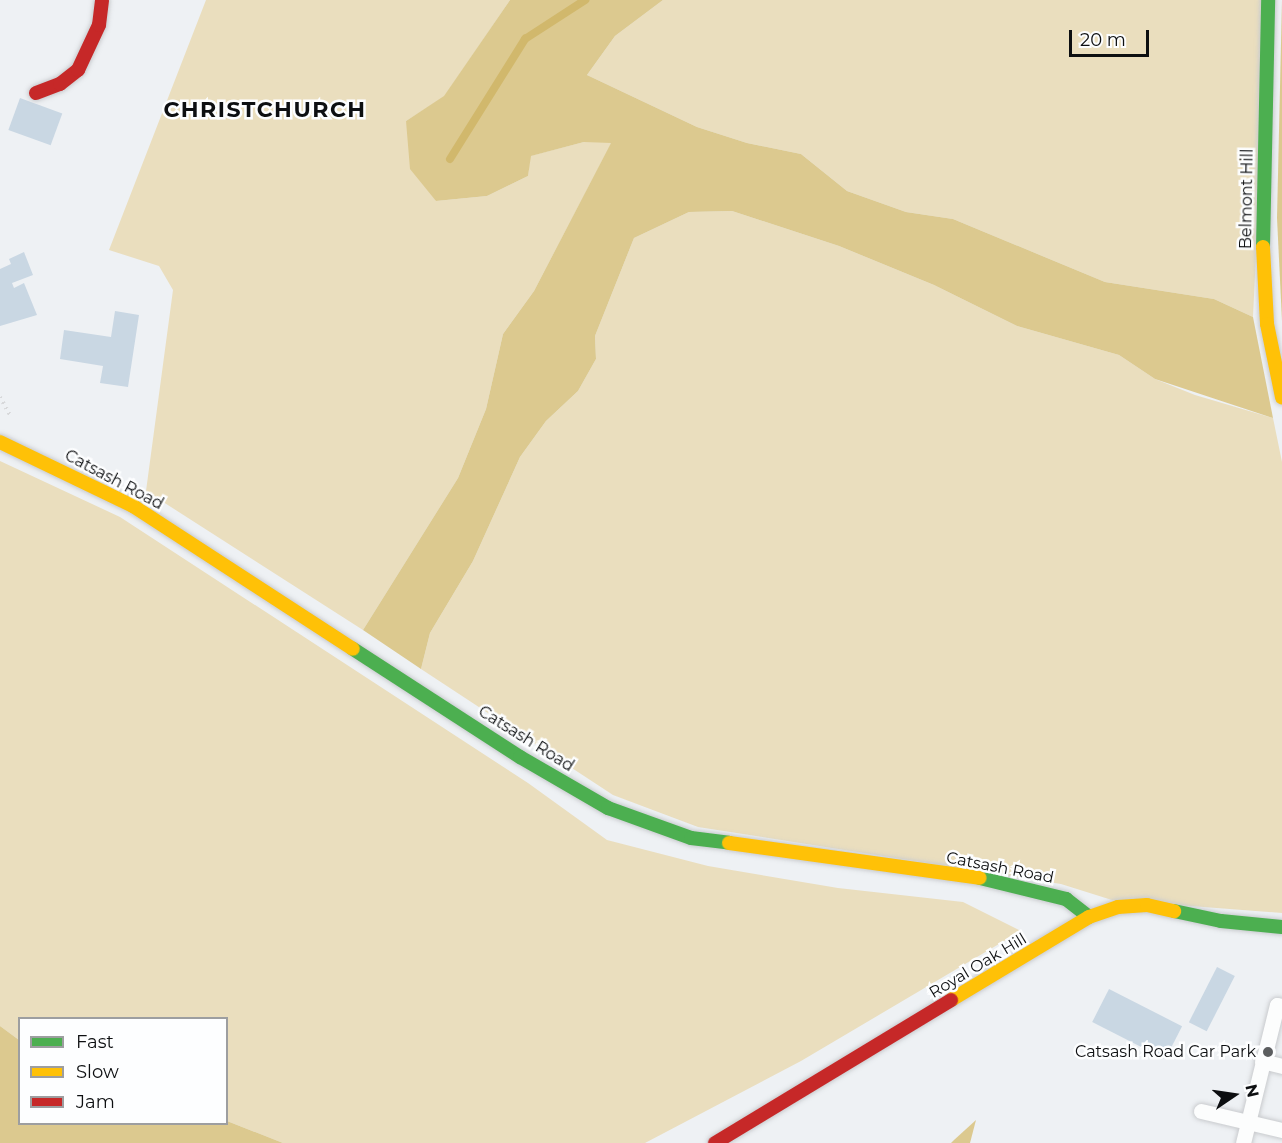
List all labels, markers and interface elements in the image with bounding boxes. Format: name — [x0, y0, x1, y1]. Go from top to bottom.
scale bar — [1072, 18, 1152, 56]
text: 20 m — [1080, 29, 1126, 51]
district label: CHRISTCHURCH — [163, 97, 367, 123]
street label: Belmont Hill — [1237, 149, 1257, 249]
street label: Catsash Road — [61, 446, 167, 514]
street label: Catsash Road — [475, 702, 577, 776]
street label: Catsash Road — [945, 848, 1055, 888]
street label: Royal Oak Hill — [926, 929, 1030, 1003]
legend — [18, 1017, 228, 1125]
text: Fast — [76, 1031, 114, 1053]
place label: Catsash Road Car Park — [1075, 1042, 1256, 1062]
marker: Catsash Road Car Park — [1261, 1045, 1275, 1059]
text: Slow — [76, 1061, 119, 1083]
north arrow — [1204, 1065, 1264, 1125]
text: N — [1241, 1082, 1263, 1099]
text: Jam — [76, 1091, 115, 1113]

